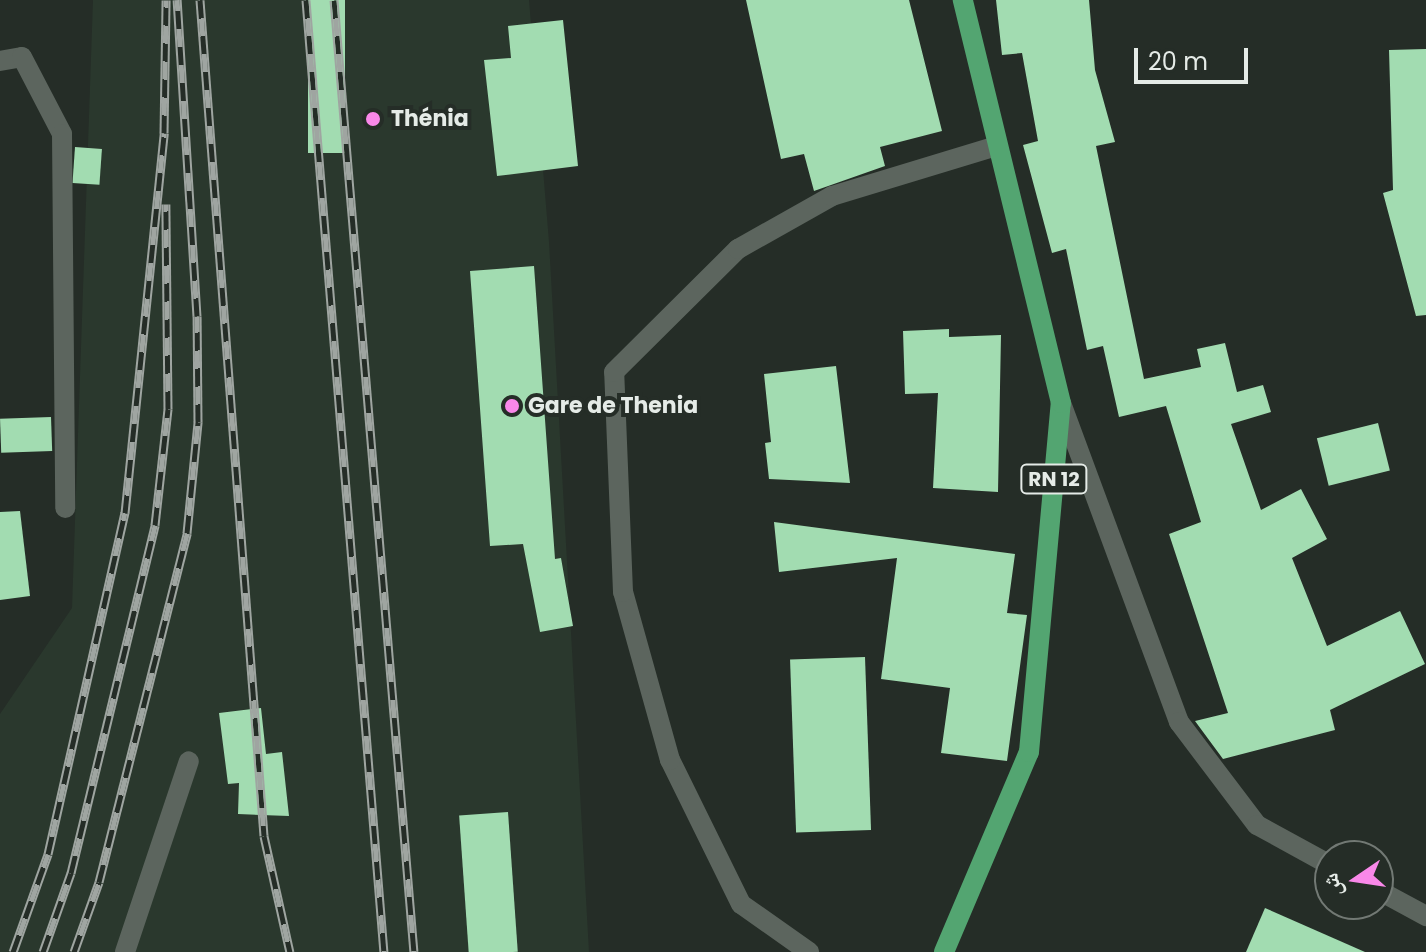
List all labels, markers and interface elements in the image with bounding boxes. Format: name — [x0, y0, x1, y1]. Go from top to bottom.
scale bar — [1138, 32, 1252, 82]
text: 20 m — [1148, 45, 1208, 78]
place label: Thénia — [391, 106, 469, 132]
marker: Thénia — [362, 108, 384, 130]
place label: Gare de Thenia — [528, 393, 698, 419]
marker: Gare de Thenia — [503, 397, 521, 415]
road number: RN 12 — [1020, 463, 1088, 495]
north arrow — [1314, 840, 1394, 920]
text: ش — [1314, 870, 1350, 900]

